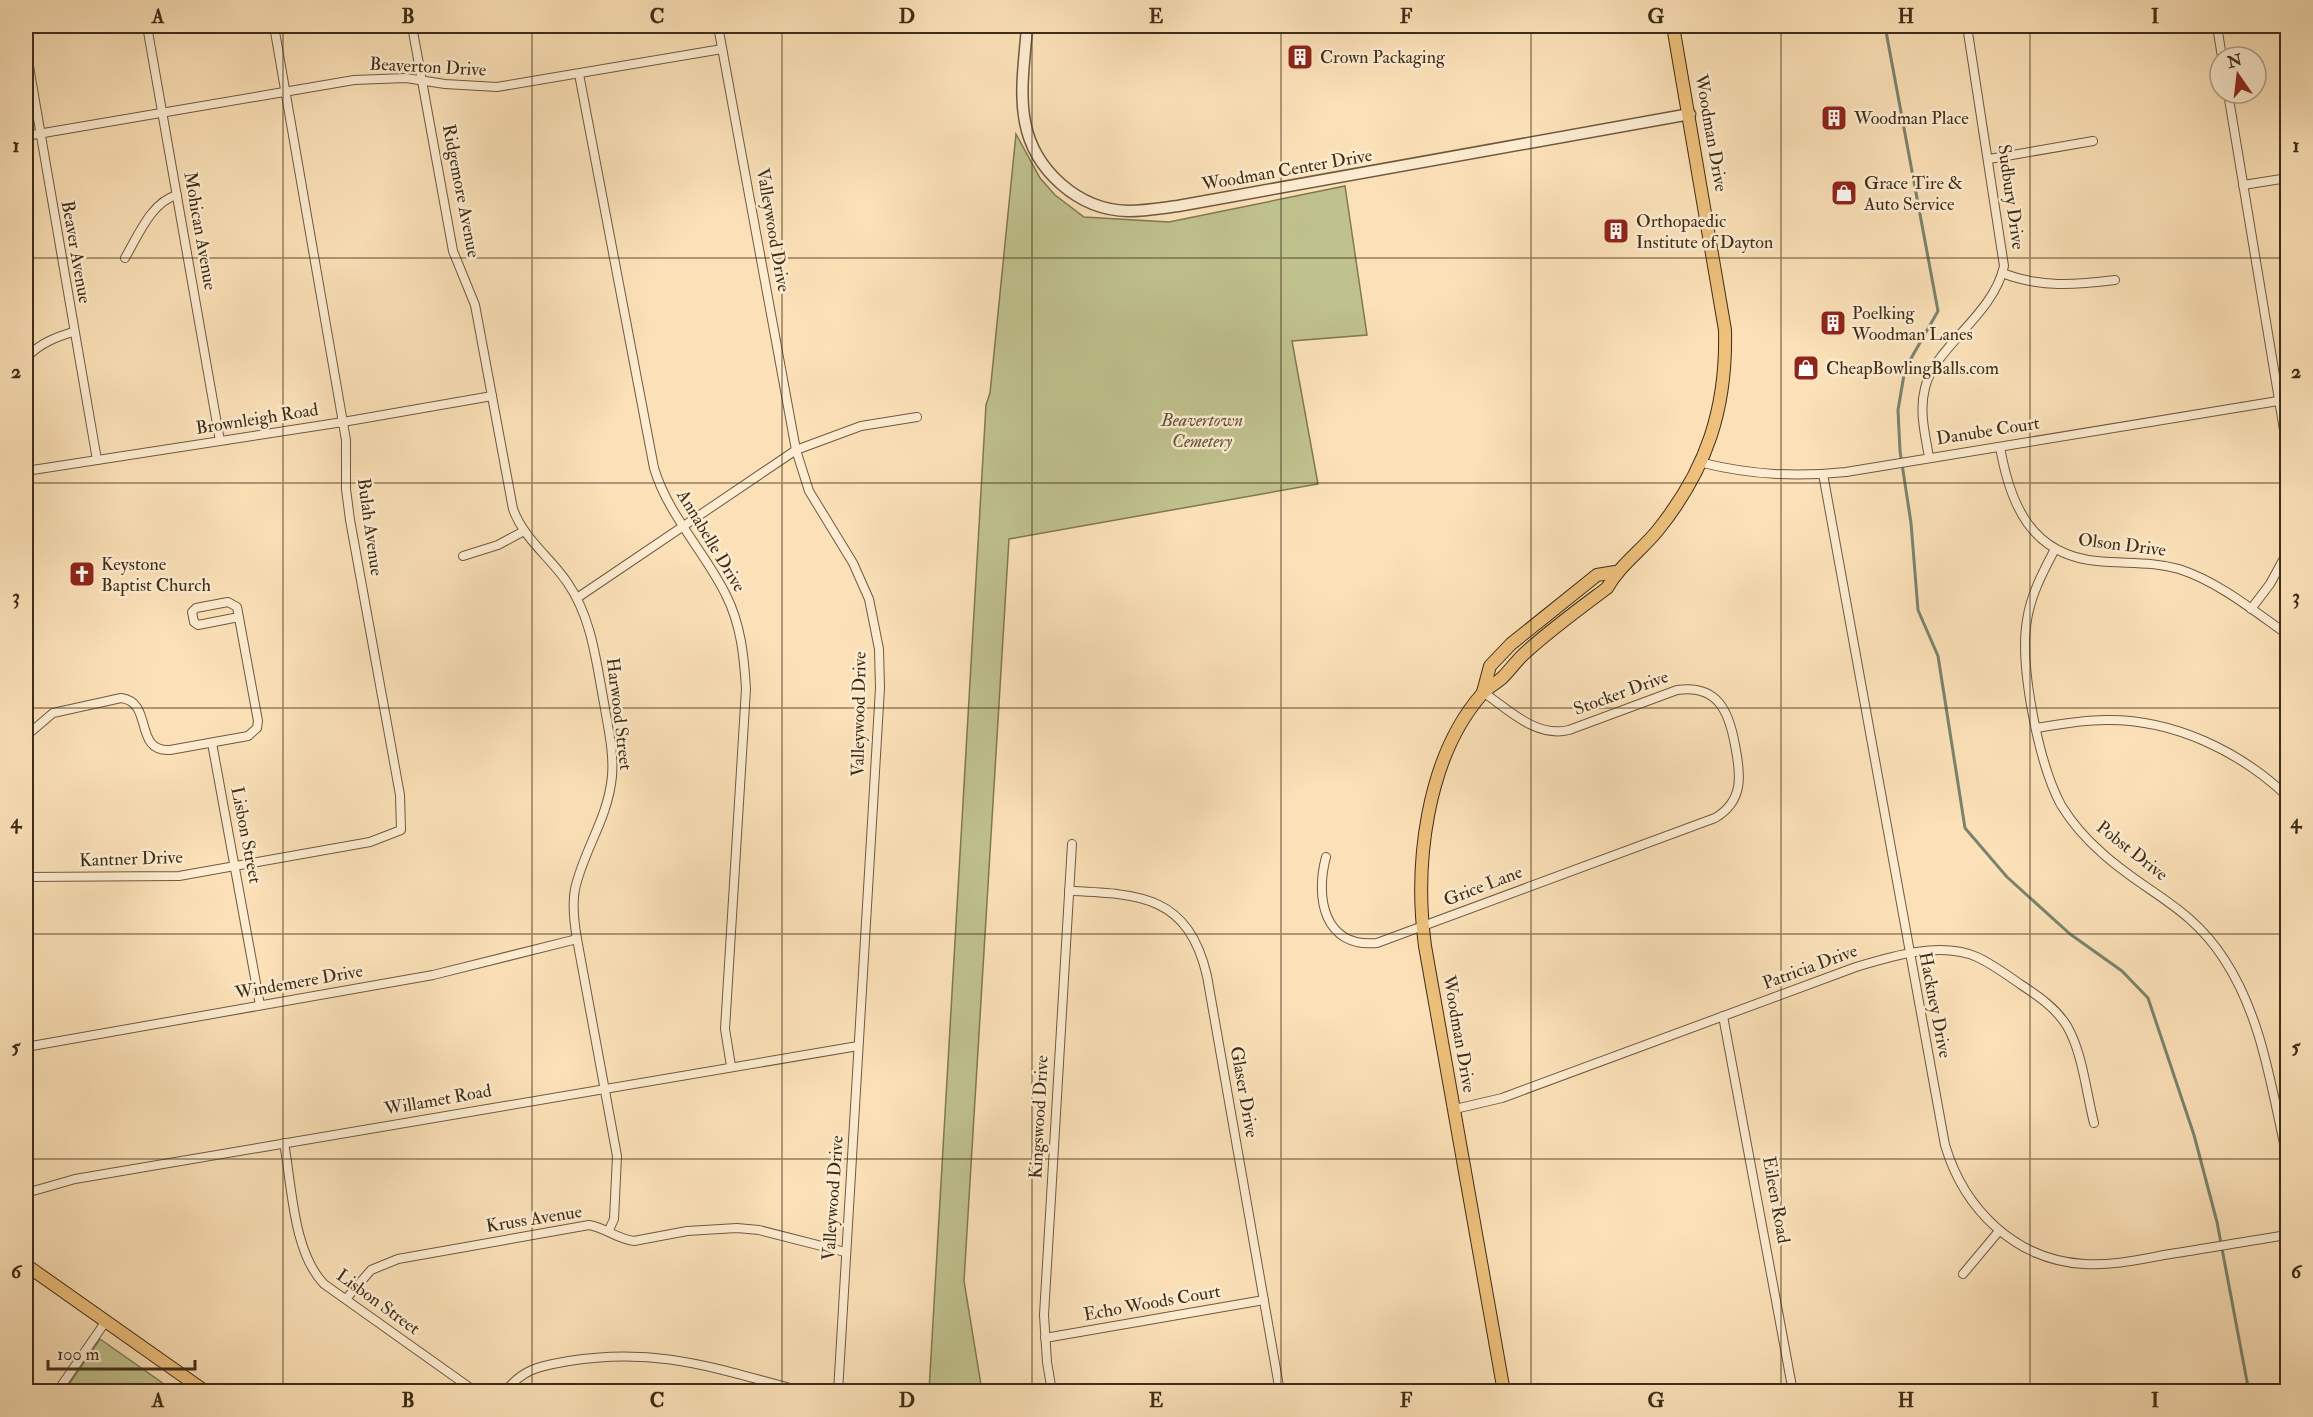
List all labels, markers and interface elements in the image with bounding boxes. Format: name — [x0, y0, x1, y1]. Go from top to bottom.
text: A — [151, 4, 165, 29]
text: B — [401, 4, 415, 29]
text: C — [650, 4, 664, 29]
text: D — [899, 4, 915, 29]
text: E — [1149, 4, 1164, 29]
text: F — [1400, 4, 1413, 29]
text: G — [1648, 4, 1665, 29]
text: H — [1898, 4, 1914, 29]
text: I — [2151, 4, 2159, 29]
building icon: Crown Packaging — [1285, 42, 1315, 72]
north arrow — [2208, 45, 2268, 105]
place label: Crown Packaging — [1320, 46, 1446, 69]
text: N — [2224, 50, 2245, 73]
street label: Beaverton Drive — [369, 52, 487, 82]
street label: Woodman Drive — [1689, 72, 1733, 194]
building icon: Woodman Place — [1819, 103, 1849, 133]
place label: Woodman Place — [1853, 107, 1969, 130]
street label: Ridgemore Avenue — [437, 122, 485, 260]
text: 1 — [12, 133, 20, 158]
text: 1 — [2292, 133, 2300, 158]
street label: Sudbury Drive — [1992, 143, 2030, 251]
street label: Woodman Center Drive — [1199, 144, 1374, 196]
street label: Valleywood Drive — [751, 166, 795, 294]
street label: Mohican Avenue — [178, 170, 222, 292]
place label: Grace Tire & Auto Service — [1863, 172, 1963, 216]
shop icon: Grace Tire & Auto Service — [1829, 178, 1859, 208]
street label: Beaver Avenue — [56, 199, 96, 306]
place label: Orthopaedic Institute of Dayton — [1636, 210, 1773, 254]
building icon: Orthopaedic Institute of Dayton — [1601, 216, 1631, 246]
place label: Poelking Woodman Lanes — [1851, 302, 1973, 346]
building icon: Poelking Woodman Lanes — [1818, 308, 1848, 338]
shop icon: CheapBowlingBalls.com — [1791, 353, 1821, 383]
place label: CheapBowlingBalls.com — [1826, 357, 1999, 380]
text: 2 — [11, 359, 21, 384]
text: 2 — [2291, 359, 2301, 384]
street label: Brownleigh Road — [194, 398, 320, 440]
park label: Beavertown Cemetery — [1160, 409, 1243, 453]
street label: Danube Court — [1935, 411, 2041, 451]
street label: Bulah Avenue — [352, 477, 388, 578]
street label: Annabelle Drive — [671, 485, 751, 597]
street label: Olson Drive — [2077, 528, 2168, 562]
place label: Keystone Baptist Church — [101, 553, 211, 597]
church icon: Keystone Baptist Church — [67, 559, 97, 589]
text: 3 — [12, 584, 20, 609]
text: 3 — [2292, 584, 2300, 609]
street label: Valleywood Drive — [846, 651, 872, 777]
street label: Harwood Street — [601, 656, 637, 772]
street label: Stocker Drive — [1570, 665, 1672, 721]
street label: Lisbon Street — [225, 785, 267, 885]
text: 4 — [10, 809, 23, 834]
text: 4 — [2290, 809, 2303, 834]
street label: Pobst Drive — [2092, 816, 2173, 886]
street label: Kantner Drive — [79, 846, 184, 872]
street label: Grice Lane — [1440, 860, 1526, 911]
street label: Patricia Drive — [1759, 939, 1861, 995]
street label: Hackney Drive — [1913, 950, 1957, 1061]
street label: Windemere Drive — [232, 959, 365, 1005]
street label: Woodman Drive — [1437, 973, 1481, 1095]
text: 5 — [12, 1034, 22, 1059]
text: 5 — [2292, 1034, 2302, 1059]
street label: Glaser Drive — [1225, 1044, 1263, 1140]
street label: Kingswood Drive — [1024, 1054, 1054, 1179]
street label: Willamet Road — [382, 1079, 494, 1121]
street label: Valleywood Drive — [817, 1134, 849, 1261]
street label: Eileen Road — [1757, 1155, 1795, 1245]
street label: Kruss Avenue — [484, 1200, 584, 1238]
text: 6 — [11, 1259, 23, 1284]
text: 6 — [2291, 1259, 2303, 1284]
street label: Lisbon Street — [332, 1264, 425, 1340]
street label: Echo Woods Court — [1082, 1280, 1222, 1326]
scale bar — [48, 1333, 195, 1371]
text: 100 m — [57, 1343, 100, 1366]
text: A — [151, 1388, 165, 1413]
text: B — [401, 1388, 415, 1413]
text: C — [650, 1388, 664, 1413]
text: D — [899, 1388, 915, 1413]
text: E — [1149, 1388, 1164, 1413]
text: F — [1400, 1388, 1413, 1413]
text: G — [1648, 1388, 1665, 1413]
text: H — [1898, 1388, 1914, 1413]
text: I — [2151, 1388, 2159, 1413]

